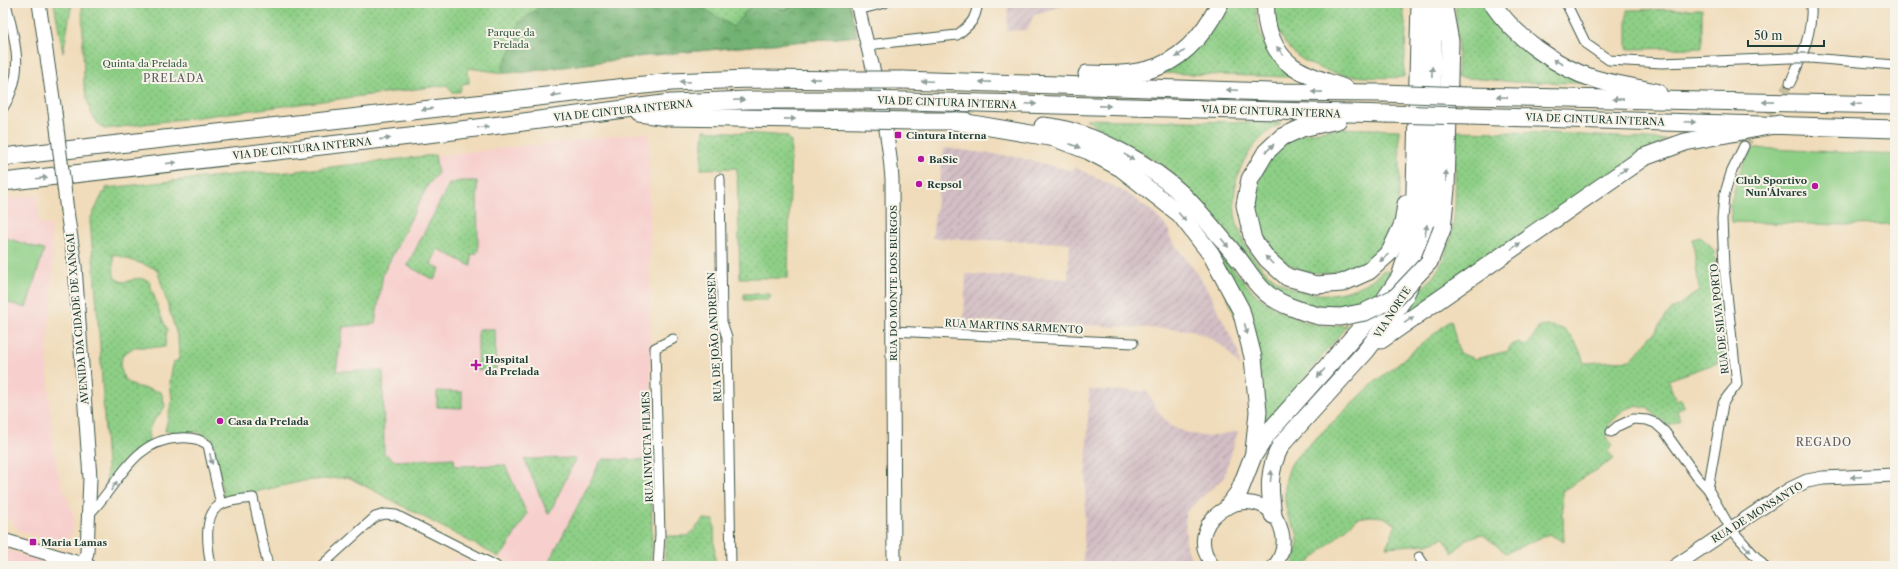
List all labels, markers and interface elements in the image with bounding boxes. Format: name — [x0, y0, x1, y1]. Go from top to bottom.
scale bar — [1748, 22, 1824, 48]
park label: Parque da Prelada — [487, 26, 536, 51]
text: 50 m — [1754, 28, 1783, 43]
one-way arrow — [1275, 46, 1284, 57]
one-way arrow — [1174, 50, 1185, 58]
park label: Quinta da Prelada — [103, 57, 188, 70]
one-way arrow — [1553, 59, 1564, 65]
one-way arrow — [1429, 65, 1435, 78]
district label: PRELADA — [143, 71, 205, 85]
one-way arrow — [808, 76, 821, 82]
one-way arrow — [920, 78, 933, 84]
one-way arrow — [678, 79, 691, 85]
one-way arrow — [978, 79, 991, 85]
one-way arrow — [1226, 87, 1238, 94]
one-way arrow — [1311, 89, 1323, 96]
one-way arrow — [550, 92, 562, 98]
street label: VIA DE CINTURA INTERNA — [876, 94, 1018, 111]
one-way arrow — [1495, 94, 1508, 100]
one-way arrow — [1611, 96, 1624, 102]
street label: VIA DE CINTURA INTERNA — [552, 97, 694, 124]
one-way arrow — [733, 97, 746, 103]
one-way arrow — [1761, 99, 1774, 105]
one-way arrow — [1025, 101, 1037, 108]
one-way arrow — [1849, 101, 1862, 107]
one-way arrow — [1099, 103, 1111, 110]
street label: VIA DE CINTURA INTERNA — [1200, 103, 1342, 120]
one-way arrow — [421, 106, 433, 113]
street label: VIA DE CINTURA INTERNA — [1524, 111, 1666, 128]
one-way arrow — [784, 116, 797, 122]
one-way arrow — [1684, 119, 1697, 125]
one-way arrow — [477, 124, 489, 130]
place label: Cintura Interna — [906, 129, 987, 142]
marker: Cintura Interna — [893, 130, 903, 140]
street label: VIA DE CINTURA INTERNA — [231, 135, 373, 162]
one-way arrow — [379, 136, 391, 142]
one-way arrow — [1070, 143, 1082, 149]
one-way arrow — [1266, 144, 1275, 153]
place label: BaSic — [929, 153, 958, 166]
one-way arrow — [1123, 153, 1135, 160]
marker: BaSic — [916, 154, 926, 164]
one-way arrow — [165, 160, 177, 166]
one-way arrow — [1618, 167, 1628, 175]
one-way arrow — [1443, 169, 1449, 182]
one-way arrow — [36, 174, 48, 181]
place label: Club Sportivo Nun'Álvares — [1736, 174, 1807, 199]
place label: Repsol — [927, 178, 962, 191]
marker: Repsol — [914, 179, 924, 189]
marker: Club Sportivo Nun'Álvares — [1810, 181, 1820, 191]
street label: RUA DO MONTE DOS BURGOS — [887, 205, 900, 361]
one-way arrow — [1178, 212, 1187, 223]
one-way arrow — [1424, 224, 1430, 236]
street label: AVENIDA DA CIDADE DE XANGAI — [64, 233, 92, 406]
one-way arrow — [1220, 239, 1229, 248]
one-way arrow — [1511, 242, 1522, 250]
one-way arrow — [1379, 253, 1389, 262]
one-way arrow — [1264, 256, 1274, 265]
street label: RUA DE SILVA PORTO — [1707, 263, 1732, 375]
street label: RUA DE JOÃO ANDRESEN — [705, 272, 724, 402]
street label: VIA NORTE — [1370, 284, 1414, 341]
street label: RUA MARTINS SARMENTO — [944, 316, 1084, 337]
one-way arrow — [1404, 316, 1415, 324]
one-way arrow — [1243, 323, 1249, 335]
place label: Hospital da Prelada — [485, 353, 539, 378]
marker: Hospital da Prelada — [470, 359, 482, 371]
one-way arrow — [1316, 368, 1325, 378]
street label: RUA INVICTA FILMES — [639, 391, 656, 503]
place label: Casa da Prelada — [228, 415, 309, 428]
marker: Casa da Prelada — [215, 416, 225, 426]
district label: REGADO — [1796, 435, 1852, 449]
one-way arrow — [208, 453, 214, 465]
one-way arrow — [1267, 470, 1274, 483]
one-way arrow — [1850, 473, 1862, 480]
street label: RUA DE MONSANTO — [1709, 479, 1805, 546]
one-way arrow — [110, 480, 117, 492]
place label: Maria Lamas — [41, 536, 107, 549]
marker: Maria Lamas — [28, 537, 38, 547]
one-way arrow — [1742, 543, 1752, 553]

